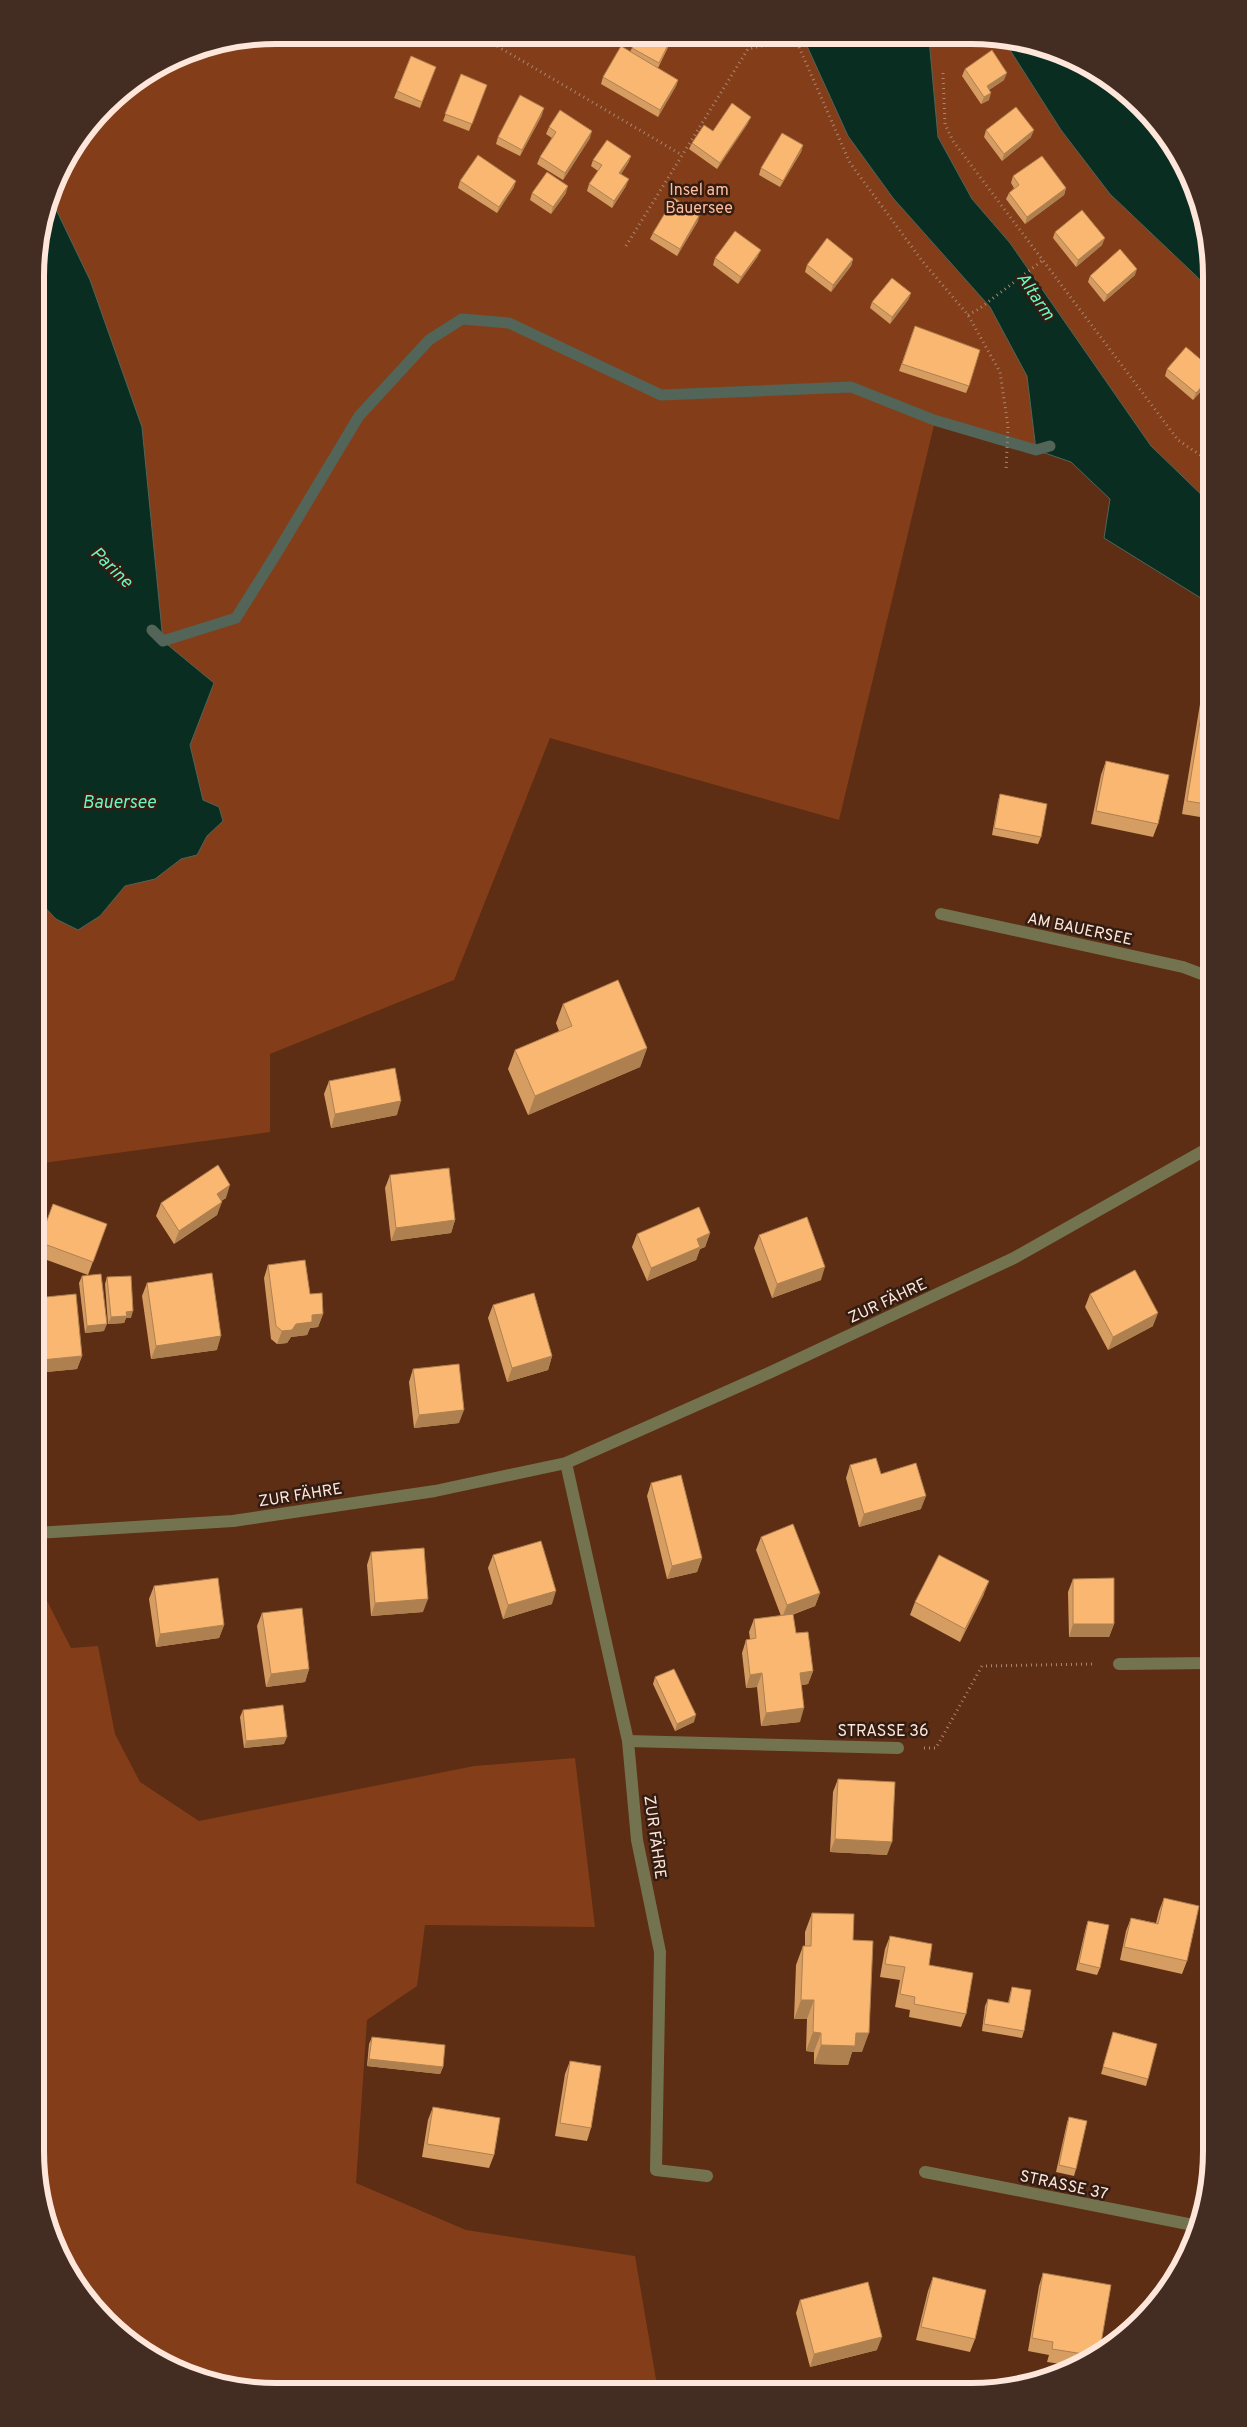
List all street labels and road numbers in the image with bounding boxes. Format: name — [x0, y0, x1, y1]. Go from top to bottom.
street label: AM BAUERSEE — [1025, 909, 1134, 951]
street label: ZUR FÄHRE — [845, 1274, 930, 1329]
street label: ZUR FÄHRE — [257, 1478, 344, 1512]
street label: STRASSE 36 — [837, 1722, 929, 1742]
street label: ZUR FÄHRE — [638, 1794, 671, 1881]
street label: STRASSE 37 — [1018, 2167, 1110, 2205]

